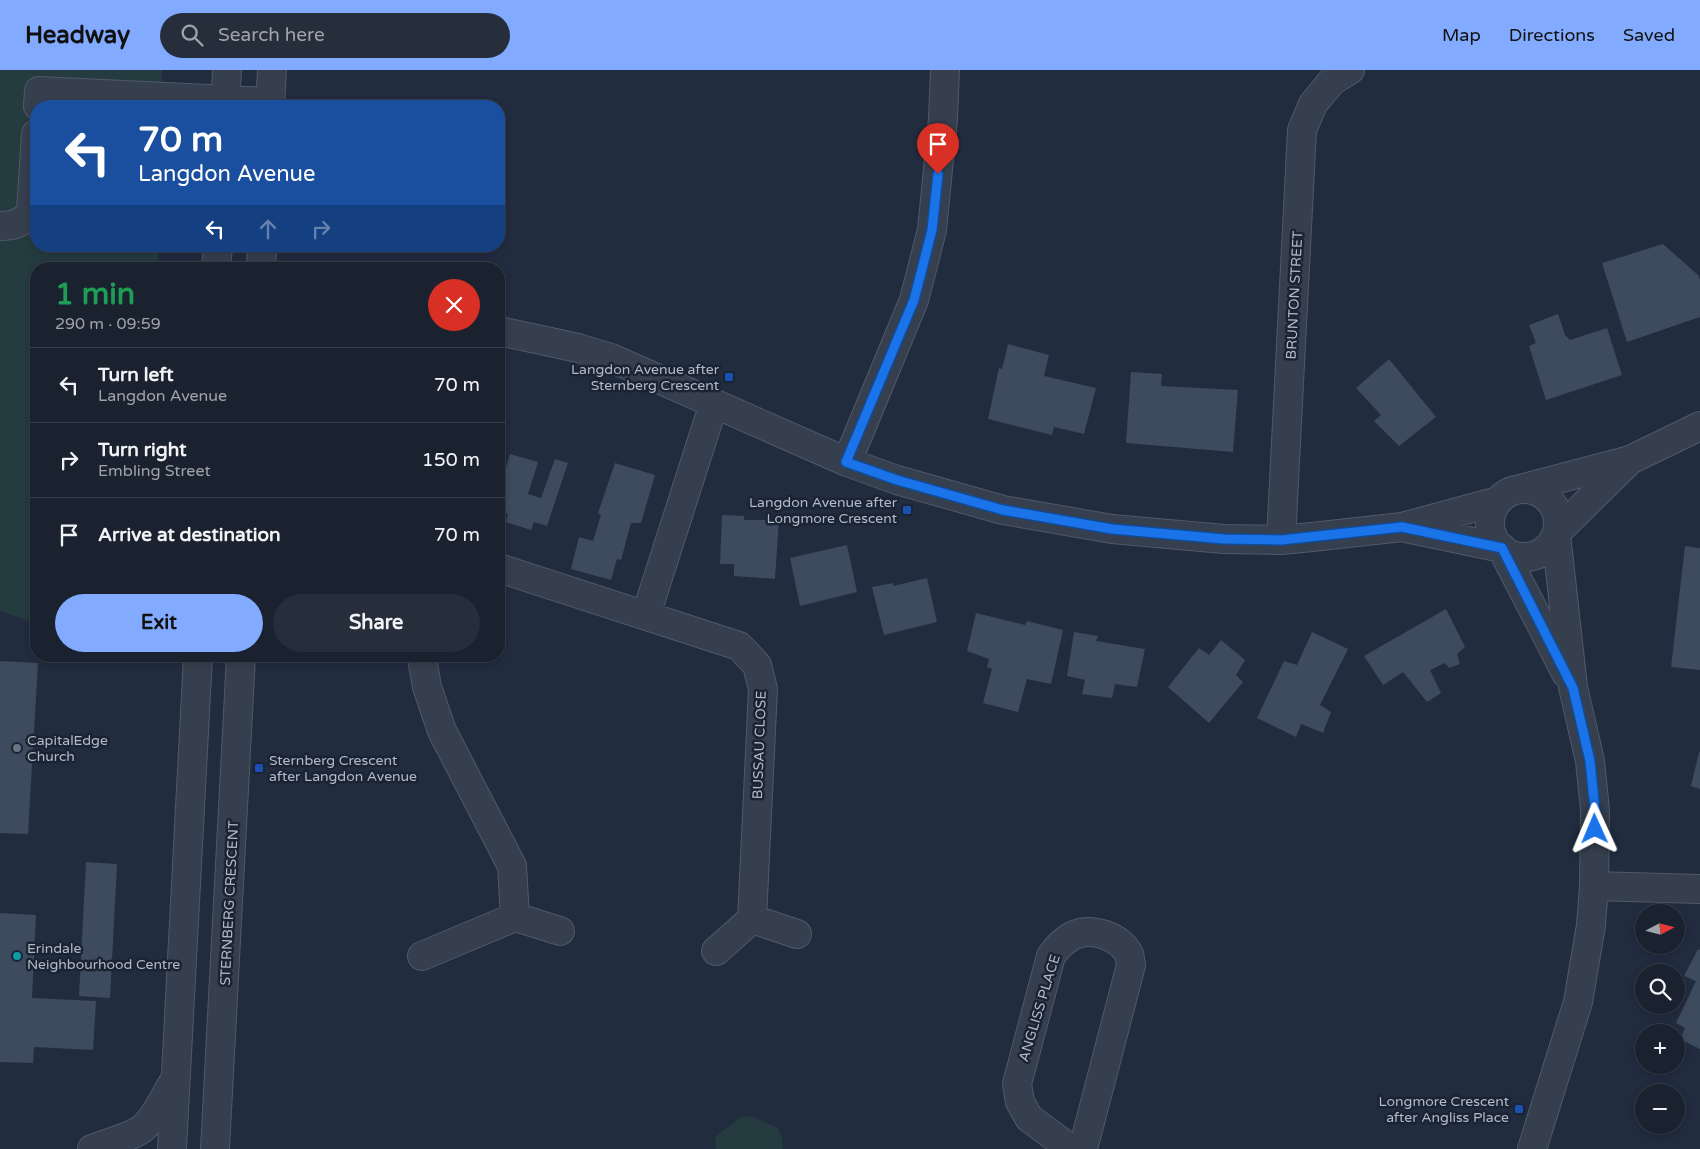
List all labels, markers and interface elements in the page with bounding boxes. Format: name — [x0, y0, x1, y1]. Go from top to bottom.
search box — [160, 13, 510, 58]
text: Headway — [25, 21, 130, 50]
icon: search — [178, 21, 206, 49]
text: Search here — [218, 24, 325, 46]
text: Map — [1442, 24, 1481, 46]
text: Directions — [1509, 24, 1595, 46]
text: Saved — [1623, 24, 1675, 46]
text: 70 m — [138, 119, 223, 161]
icon: left — [55, 120, 120, 185]
pin — [917, 123, 959, 174]
icon: arrive — [924, 130, 952, 158]
text: Langdon Avenue — [138, 161, 315, 187]
icon: left — [201, 215, 229, 243]
icon: ahead — [254, 215, 282, 243]
icon: right — [307, 215, 335, 243]
street label: BRUNTON STREET — [1283, 230, 1306, 360]
text: 1 min — [55, 276, 135, 313]
button: close — [428, 279, 480, 331]
text: 290 m · 09:59 — [55, 314, 161, 334]
place label: Langdon Avenue after Sternberg Crescent — [571, 361, 720, 394]
text: Turn left — [98, 364, 174, 386]
icon: left — [55, 371, 83, 399]
marker: Langdon Avenue after Sternberg Crescent — [723, 371, 735, 383]
text: 70 m — [434, 374, 480, 396]
text: Langdon Avenue — [98, 386, 227, 406]
text: Turn right — [98, 439, 186, 461]
icon: right — [55, 446, 83, 474]
text: 150 m — [422, 449, 480, 471]
text: Embling Street — [98, 461, 211, 481]
place label: Langdon Avenue after Longmore Crescent — [749, 494, 898, 527]
marker: Langdon Avenue after Longmore Crescent — [901, 504, 913, 516]
icon: arrive — [55, 521, 83, 549]
text: Arrive at destination — [98, 524, 281, 546]
text: 70 m — [434, 524, 480, 546]
button: Exit — [55, 594, 263, 652]
button: Share — [273, 594, 480, 652]
street label: BUSSAU CLOSE — [749, 690, 770, 800]
place label: CapitalEdge Church — [27, 732, 108, 765]
marker: CapitalEdge Church — [11, 742, 23, 754]
place label: Sternberg Crescent after Langdon Avenue — [269, 752, 417, 785]
marker: Sternberg Crescent after Langdon Avenue — [253, 762, 265, 774]
position arrow — [1568, 802, 1620, 854]
street label: STERNBERG CRESCENT — [217, 820, 242, 986]
north arrow — [1635, 904, 1685, 954]
map controls — [1635, 904, 1685, 1134]
place label: Erindale Neighbourhood Centre — [27, 940, 180, 973]
marker: Erindale Neighbourhood Centre — [11, 950, 23, 962]
street label: ANGLISS PLACE — [1015, 952, 1064, 1064]
button: search — [1635, 964, 1685, 1014]
button: + — [1635, 1024, 1685, 1074]
button: − — [1635, 1084, 1685, 1134]
place label: Longmore Crescent after Angliss Place — [1379, 1093, 1510, 1126]
marker: Longmore Crescent after Angliss Place — [1513, 1103, 1525, 1115]

